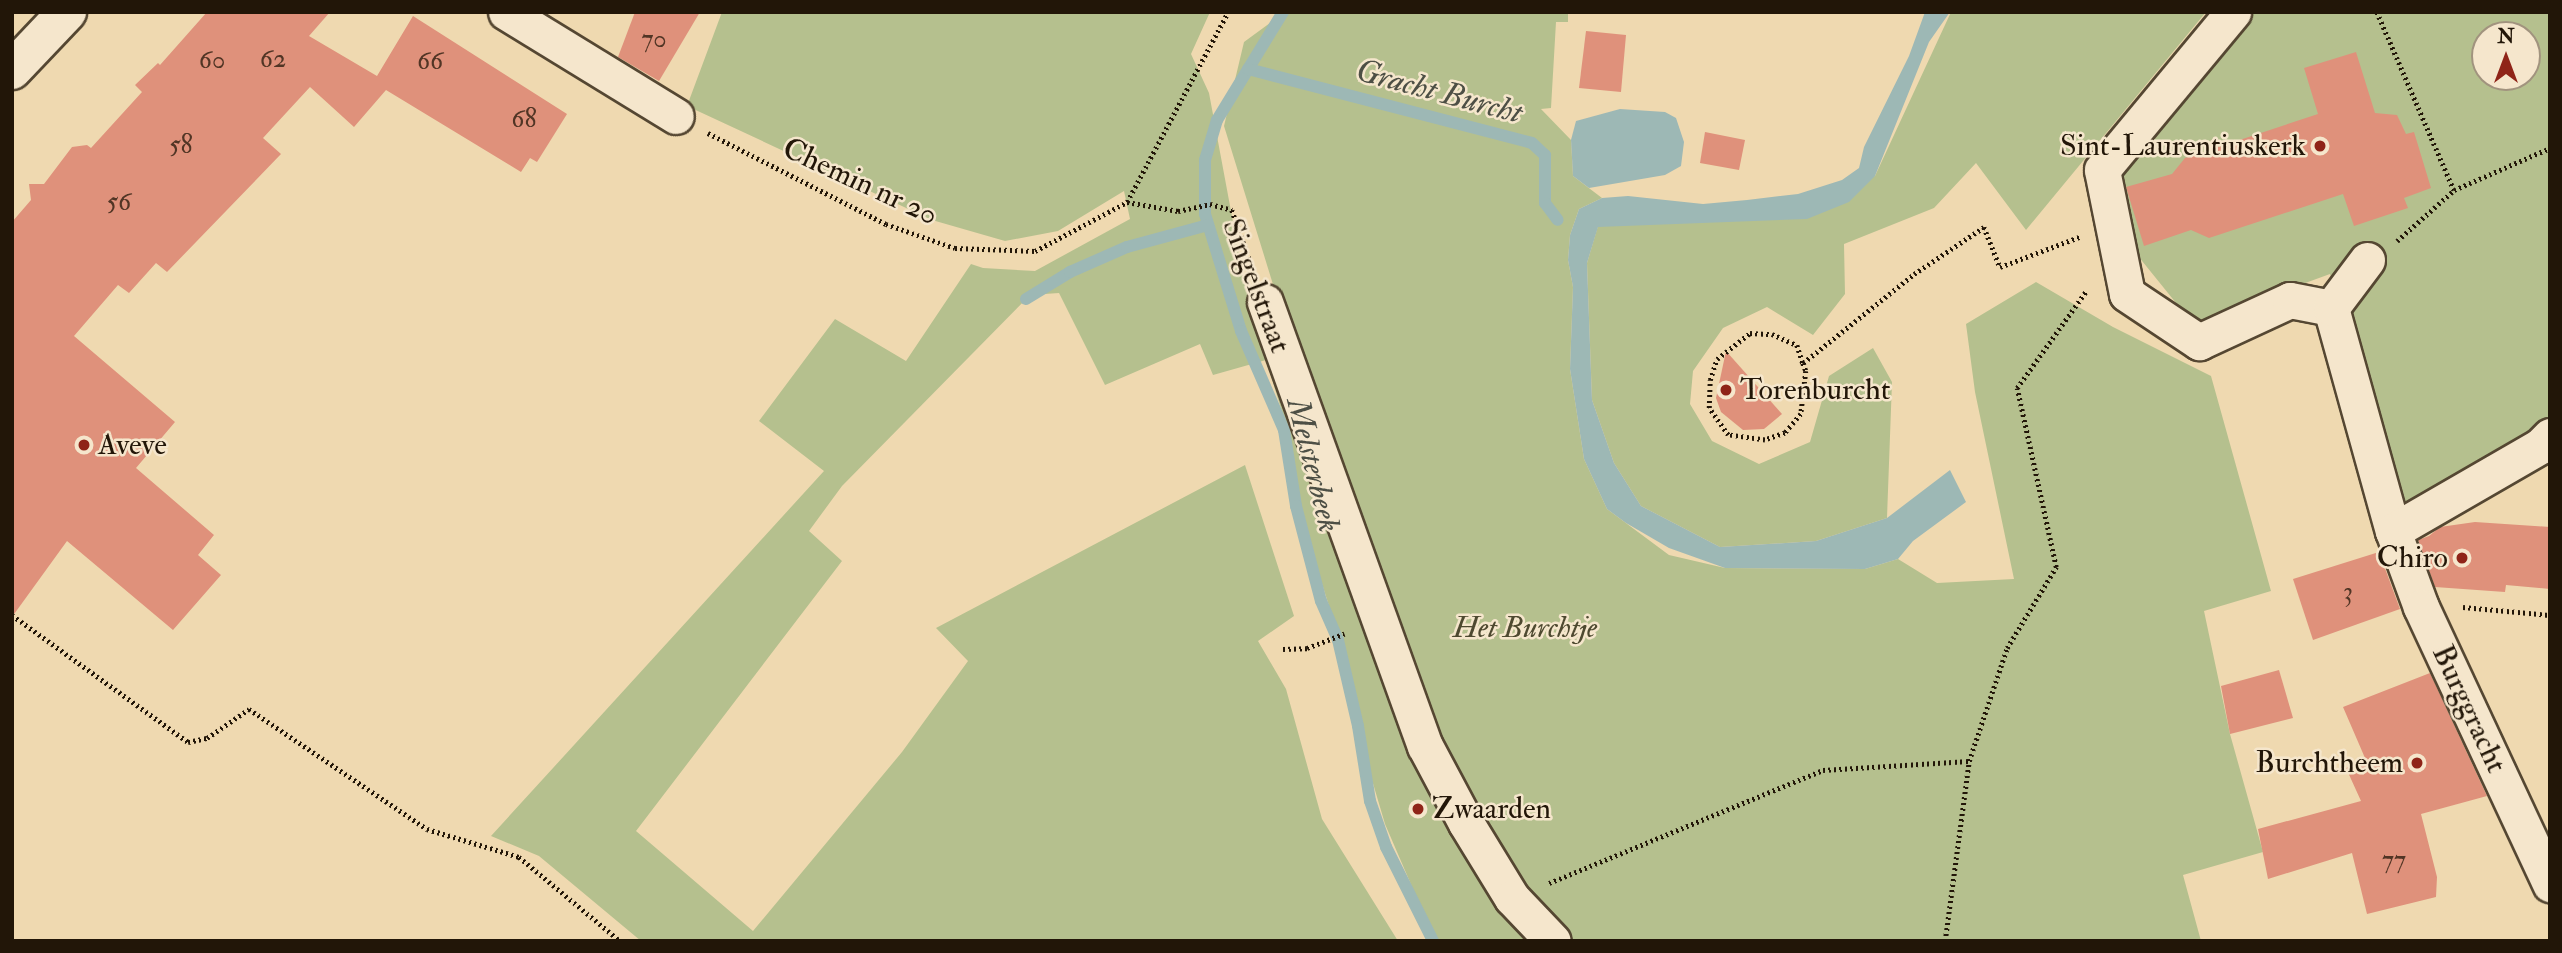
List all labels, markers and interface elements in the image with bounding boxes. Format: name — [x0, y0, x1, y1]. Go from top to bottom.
north arrow — [2471, 21, 2541, 91]
house number: 70 — [641, 24, 667, 56]
text: N — [2497, 25, 2515, 49]
house number: 62 — [260, 44, 286, 76]
house number: 60 — [199, 45, 225, 77]
house number: 66 — [417, 46, 443, 78]
water label: Gracht Burcht — [1352, 51, 1526, 133]
house number: 68 — [511, 104, 537, 136]
place label: Sint-Laurentiuskerk — [2060, 128, 2306, 164]
house number: 58 — [169, 130, 193, 162]
street label: Chemin nr 20 — [777, 130, 943, 234]
marker: Sint-Laurentiuskerk — [2312, 138, 2328, 154]
house number: 56 — [107, 187, 131, 219]
street label: Singelstraat — [1214, 214, 1298, 358]
place label: Torenburcht — [1740, 372, 1890, 408]
marker: Torenburcht — [1718, 382, 1734, 398]
water label: Melsterbeek — [1278, 394, 1348, 536]
place label: Aveve — [98, 427, 167, 463]
marker: Aveve — [76, 437, 92, 453]
place label: Chiro — [2377, 540, 2448, 576]
marker: Chiro — [2454, 550, 2470, 566]
house number: 3 — [2343, 577, 2353, 609]
park label: Het Burchtje — [1453, 610, 1597, 646]
street label: Burggracht — [2424, 639, 2514, 779]
place label: Burchtheem — [2255, 745, 2403, 781]
marker: Burchtheem — [2409, 755, 2425, 771]
place label: Zwaarden — [1432, 791, 1551, 827]
marker: Zwaarden — [1410, 801, 1426, 817]
house number: 77 — [2382, 845, 2406, 877]

